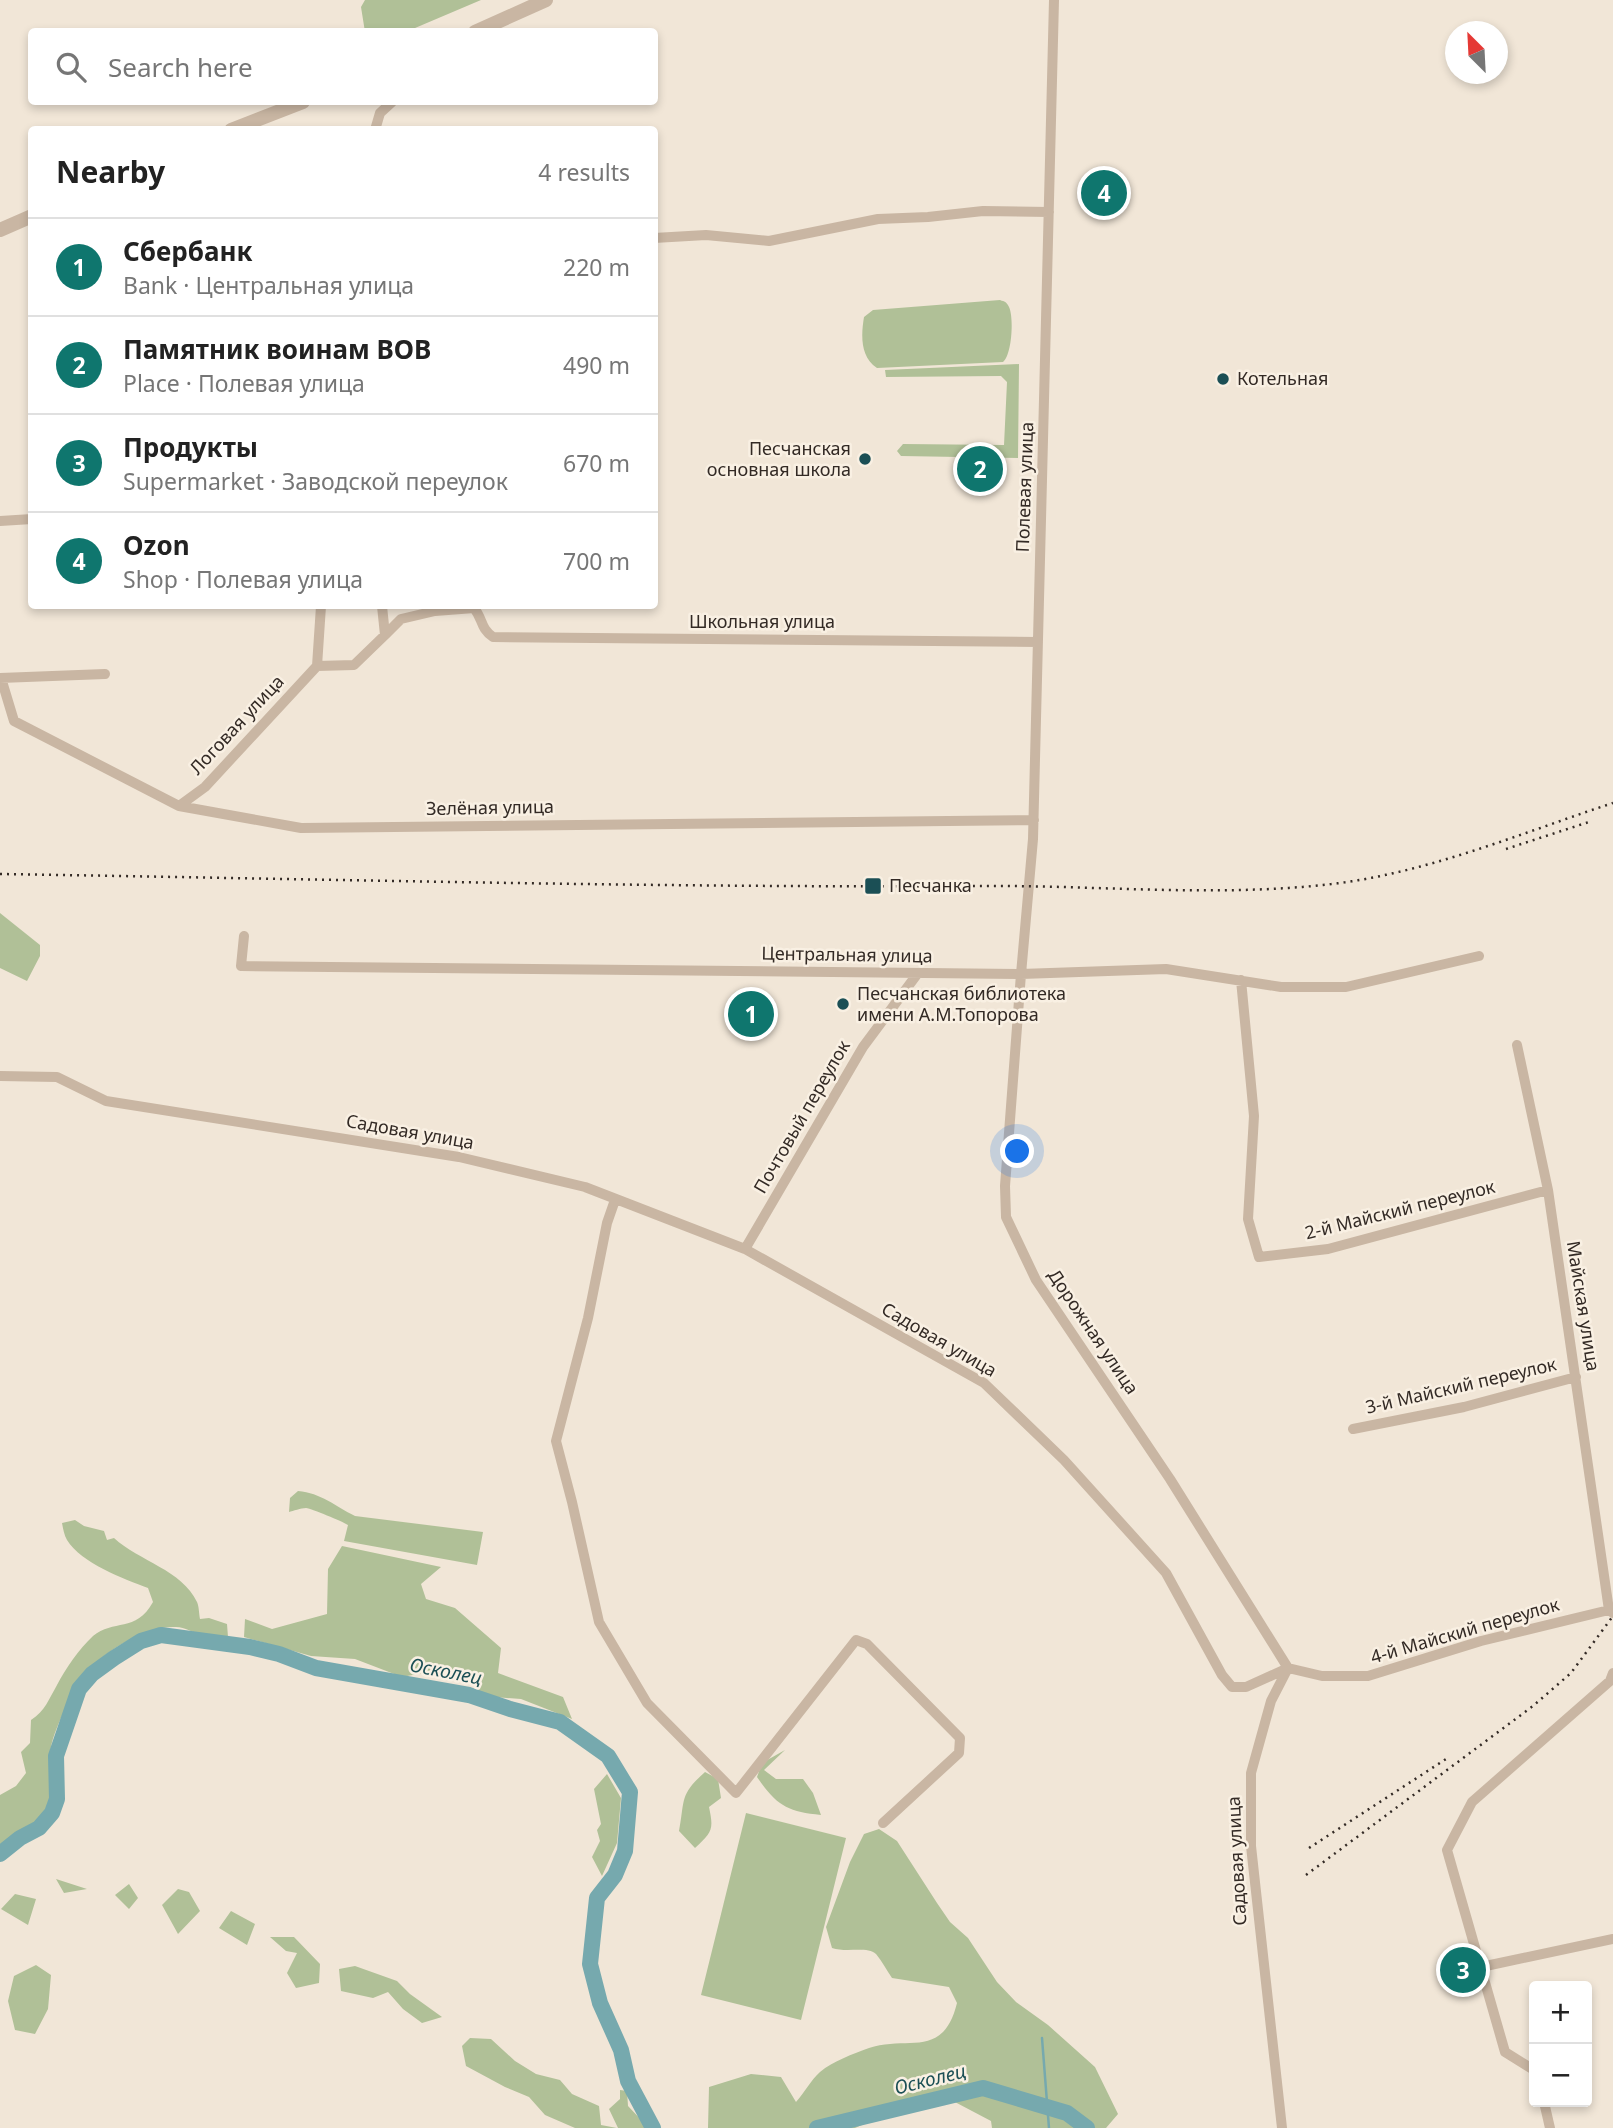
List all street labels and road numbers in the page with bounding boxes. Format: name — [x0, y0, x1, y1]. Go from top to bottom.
street label: Полевая улица — [1010, 421, 1038, 553]
street label: Школьная улица — [689, 609, 835, 633]
street label: Логовая улица — [184, 669, 289, 779]
street label: Зелёная улица — [426, 794, 554, 820]
street label: Центральная улица — [761, 941, 933, 967]
street label: Почтовый переулок — [747, 1035, 855, 1197]
street label: Садовая улица — [344, 1108, 476, 1154]
street label: 2-й Майский переулок — [1302, 1174, 1498, 1244]
street label: Майская улица — [1562, 1239, 1606, 1373]
street label: Дорожная улица — [1043, 1264, 1145, 1399]
street label: Садовая улица — [877, 1296, 1002, 1382]
street label: 3-й Майский переулок — [1363, 1351, 1559, 1419]
street label: 4-й Майский переулок — [1368, 1591, 1562, 1668]
street label: Садовая улица — [1221, 1796, 1251, 1926]

